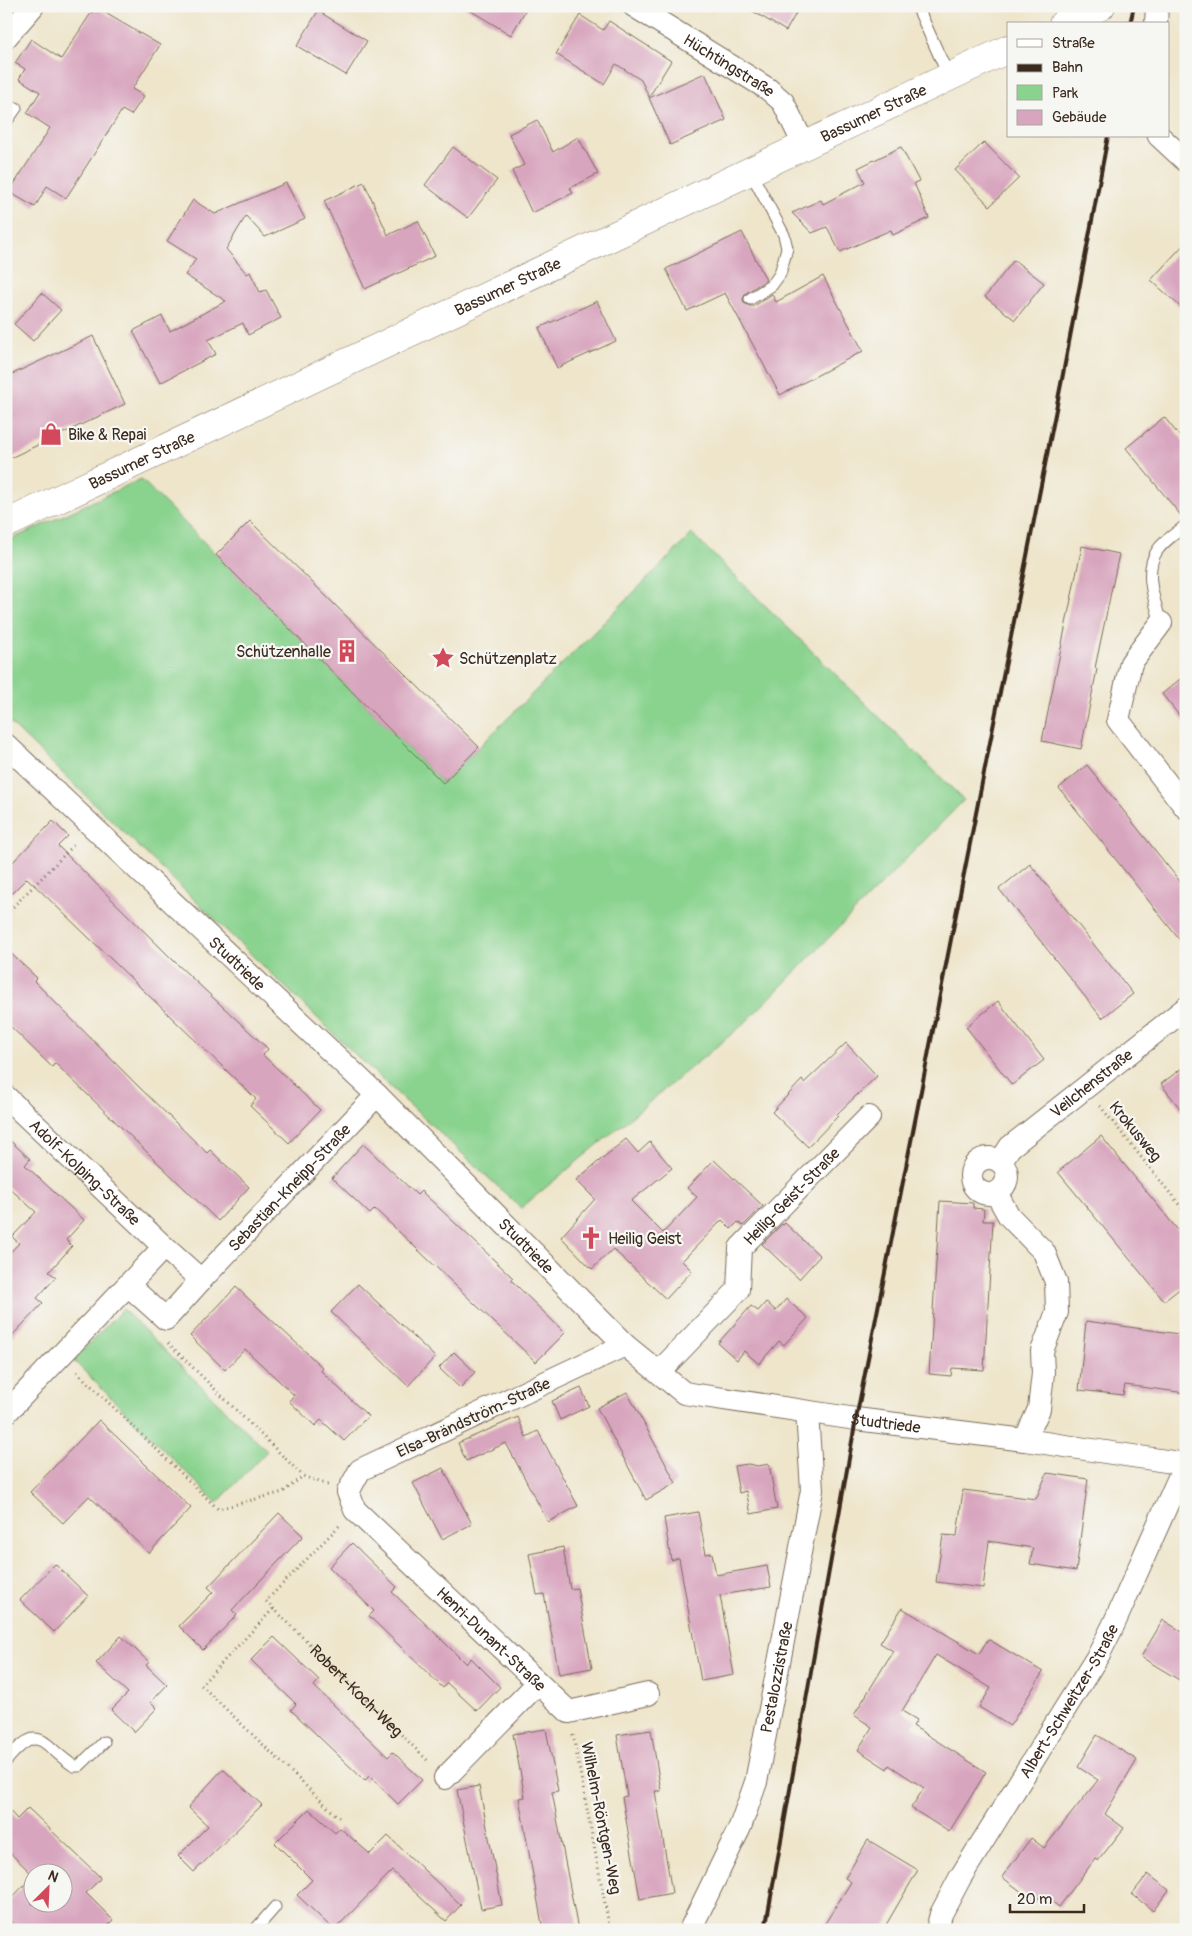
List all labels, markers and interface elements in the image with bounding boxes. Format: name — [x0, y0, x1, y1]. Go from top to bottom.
legend — [1007, 22, 1170, 138]
street label: Hüchtingstraße — [679, 30, 779, 101]
text: Straße — [1052, 34, 1095, 53]
text: Bahn — [1052, 58, 1083, 77]
street label: Bassumer Straße — [818, 80, 930, 147]
text: Park — [1052, 84, 1079, 103]
text: Gebäude — [1052, 108, 1107, 127]
street label: Bassumer Straße — [452, 253, 564, 321]
shop icon: Bike & Repai — [38, 421, 64, 447]
place label: Bike & Repai — [68, 425, 147, 445]
street label: Bassumer Straße — [86, 427, 198, 494]
building icon: Schützenhalle — [334, 638, 360, 664]
place label: Schützenhalle — [236, 642, 331, 662]
place icon: Schützenplatz — [430, 645, 456, 671]
place label: Schützenplatz — [459, 649, 557, 669]
street label: Studtriede — [204, 932, 269, 995]
street label: Veilchenstraße — [1046, 1045, 1137, 1122]
street label: Krokusweg — [1105, 1097, 1166, 1166]
street label: Adolf-Kolping-Straße — [25, 1115, 144, 1230]
street label: Sebastian-Kneipp-Straße — [225, 1120, 355, 1256]
street label: Heilig-Geist-Straße — [740, 1144, 845, 1250]
street label: Studtriede — [494, 1214, 558, 1278]
church icon: Heilig Geist — [578, 1225, 604, 1251]
place label: Heilig Geist — [608, 1229, 682, 1249]
street label: Elsa-Brändström-Straße — [393, 1373, 554, 1462]
street label: Studtriede — [849, 1409, 922, 1438]
street label: Henri-Dunant-Straße — [432, 1583, 550, 1696]
street label: Pestalozzistraße — [757, 1620, 798, 1735]
street label: Albert-Schweitzer-Straße — [1015, 1621, 1123, 1782]
street label: Robert-Koch-Weg — [305, 1641, 407, 1742]
street label: Wilhelm-Röntgen-Weg — [576, 1740, 626, 1896]
north arrow — [22, 1864, 72, 1914]
text: N — [45, 1867, 61, 1886]
scale bar — [1010, 1881, 1083, 1913]
text: 20 m — [1017, 1890, 1052, 1909]

